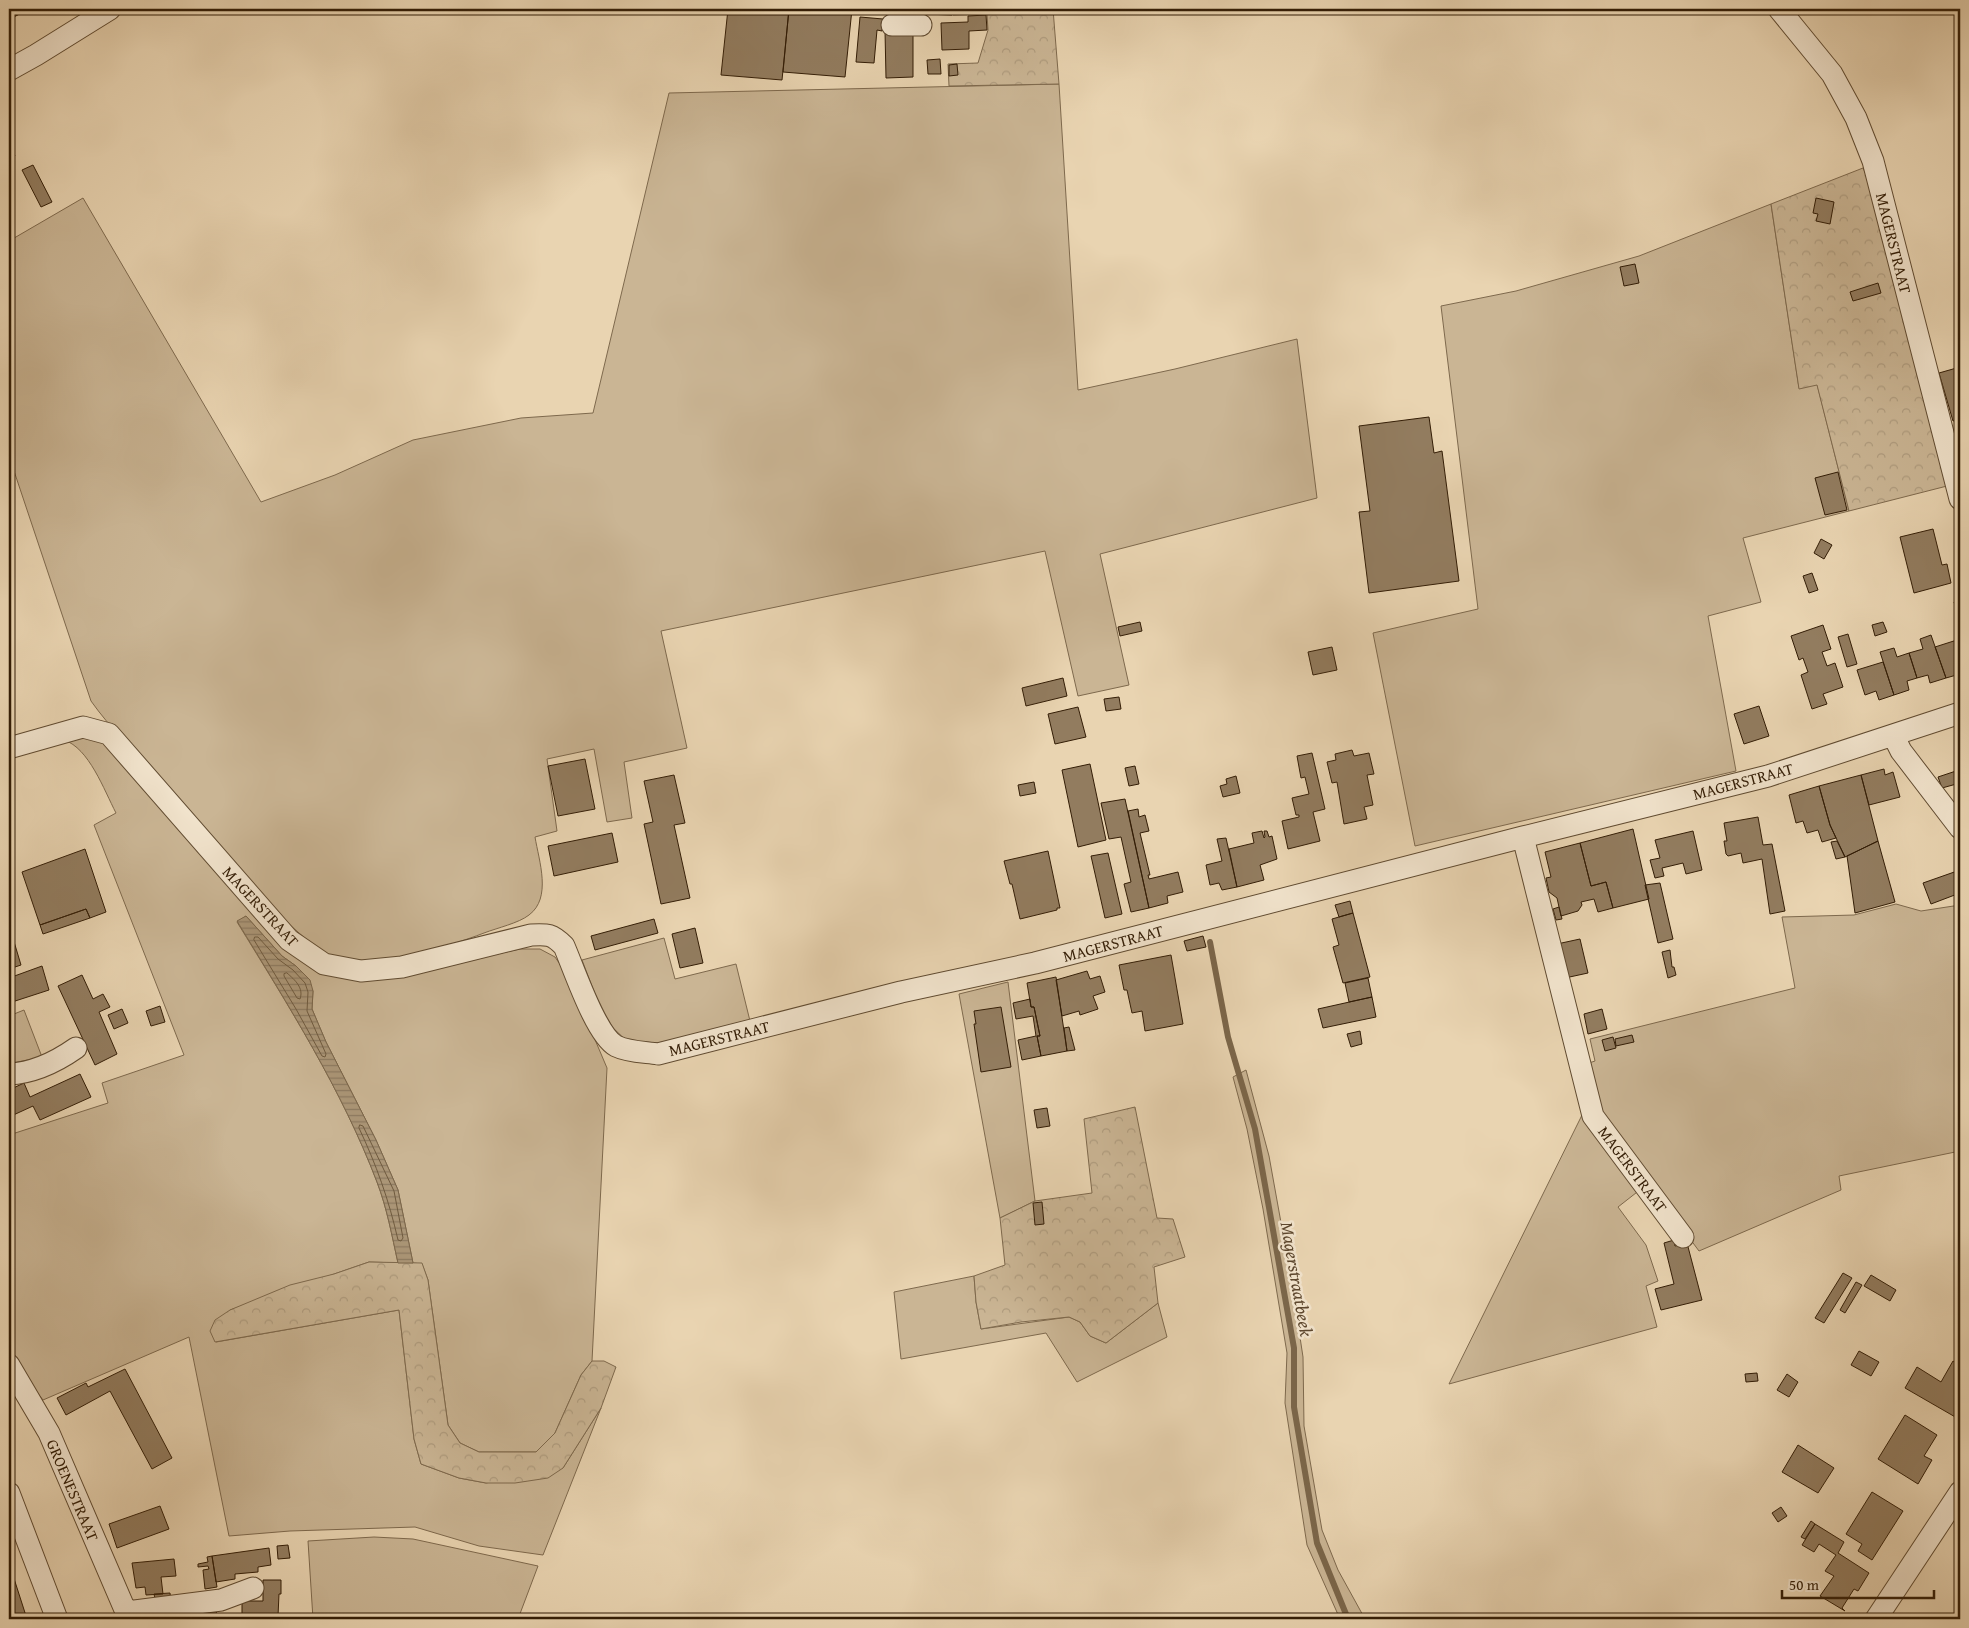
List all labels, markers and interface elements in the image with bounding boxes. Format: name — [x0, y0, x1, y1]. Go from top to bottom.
street label: MAGERSTRAAT — [1870, 190, 1918, 296]
street label: MAGERSTRAAT — [1690, 756, 1796, 806]
street label: MAGERSTRAAT — [217, 860, 305, 952]
street label: MAGERSTRAAT — [1060, 918, 1166, 968]
street label: MAGERSTRAAT — [666, 1014, 772, 1062]
street label: MAGERSTRAAT — [1592, 1121, 1674, 1217]
water label: Magerstraatbeek — [1274, 1220, 1320, 1339]
street label: GROENESTRAAT — [41, 1435, 105, 1545]
scale bar — [1782, 1568, 1934, 1600]
text: 50 m — [1789, 1574, 1820, 1595]

